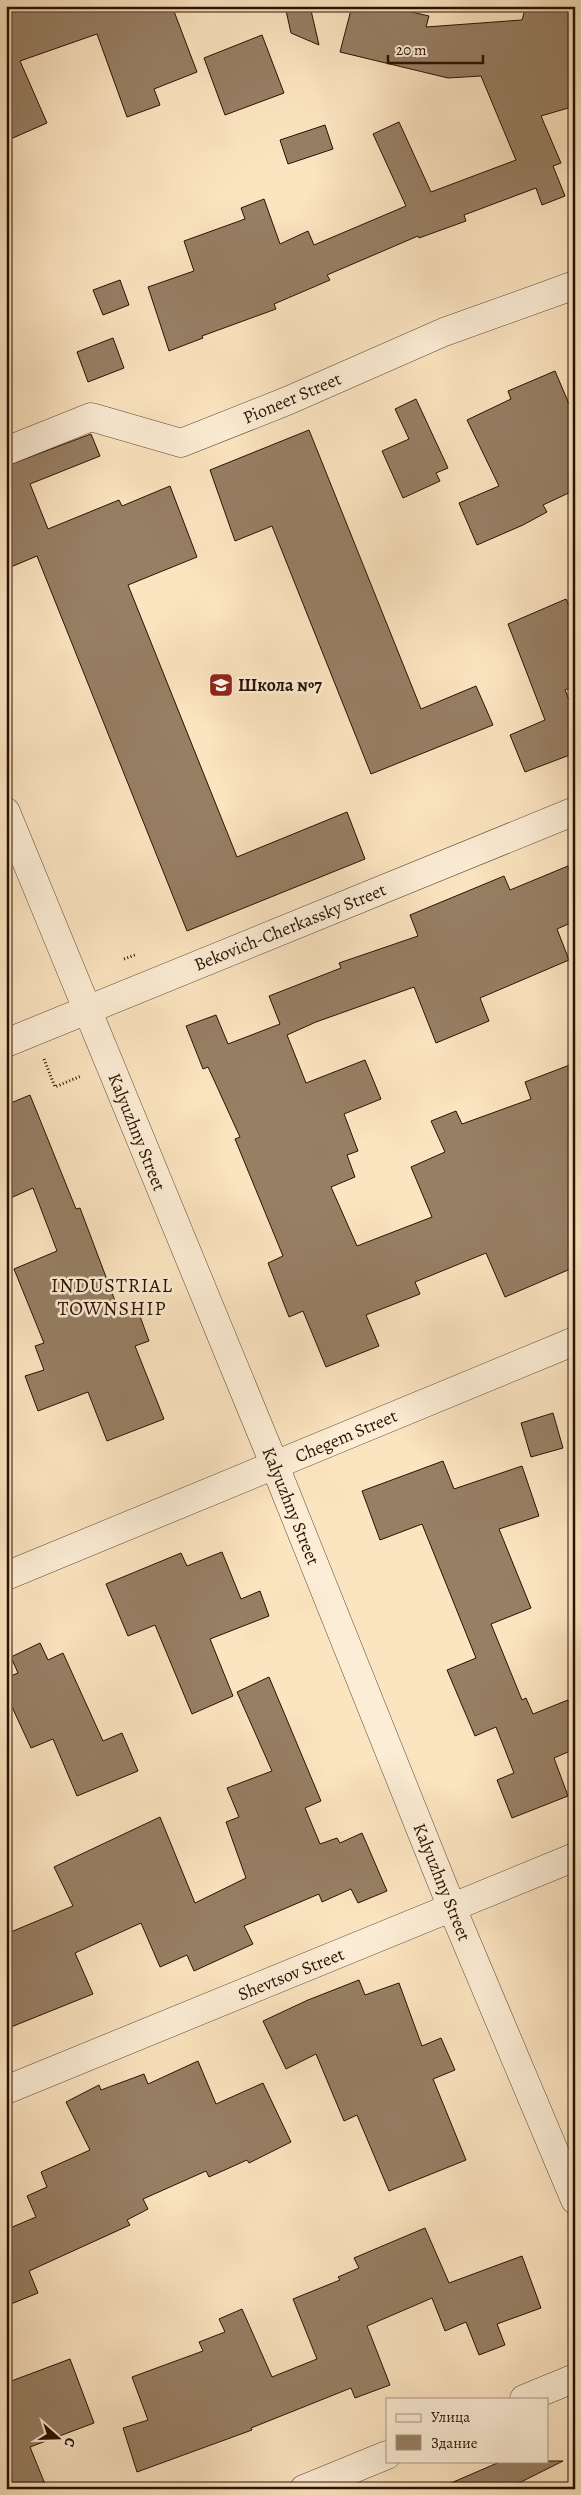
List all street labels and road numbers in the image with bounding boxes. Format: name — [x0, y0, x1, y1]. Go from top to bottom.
street label: Pioneer Street — [239, 367, 345, 429]
street label: Bekovich-Cherkassky Street — [190, 877, 390, 977]
street label: Kalyuzhny Street — [102, 1070, 172, 1194]
street label: Chegem Street — [291, 1404, 401, 1468]
street label: Kalyuzhny Street — [256, 1444, 326, 1568]
street label: Kalyuzhny Street — [407, 1820, 477, 1944]
street label: Shevtsov Street — [234, 1942, 348, 2006]

